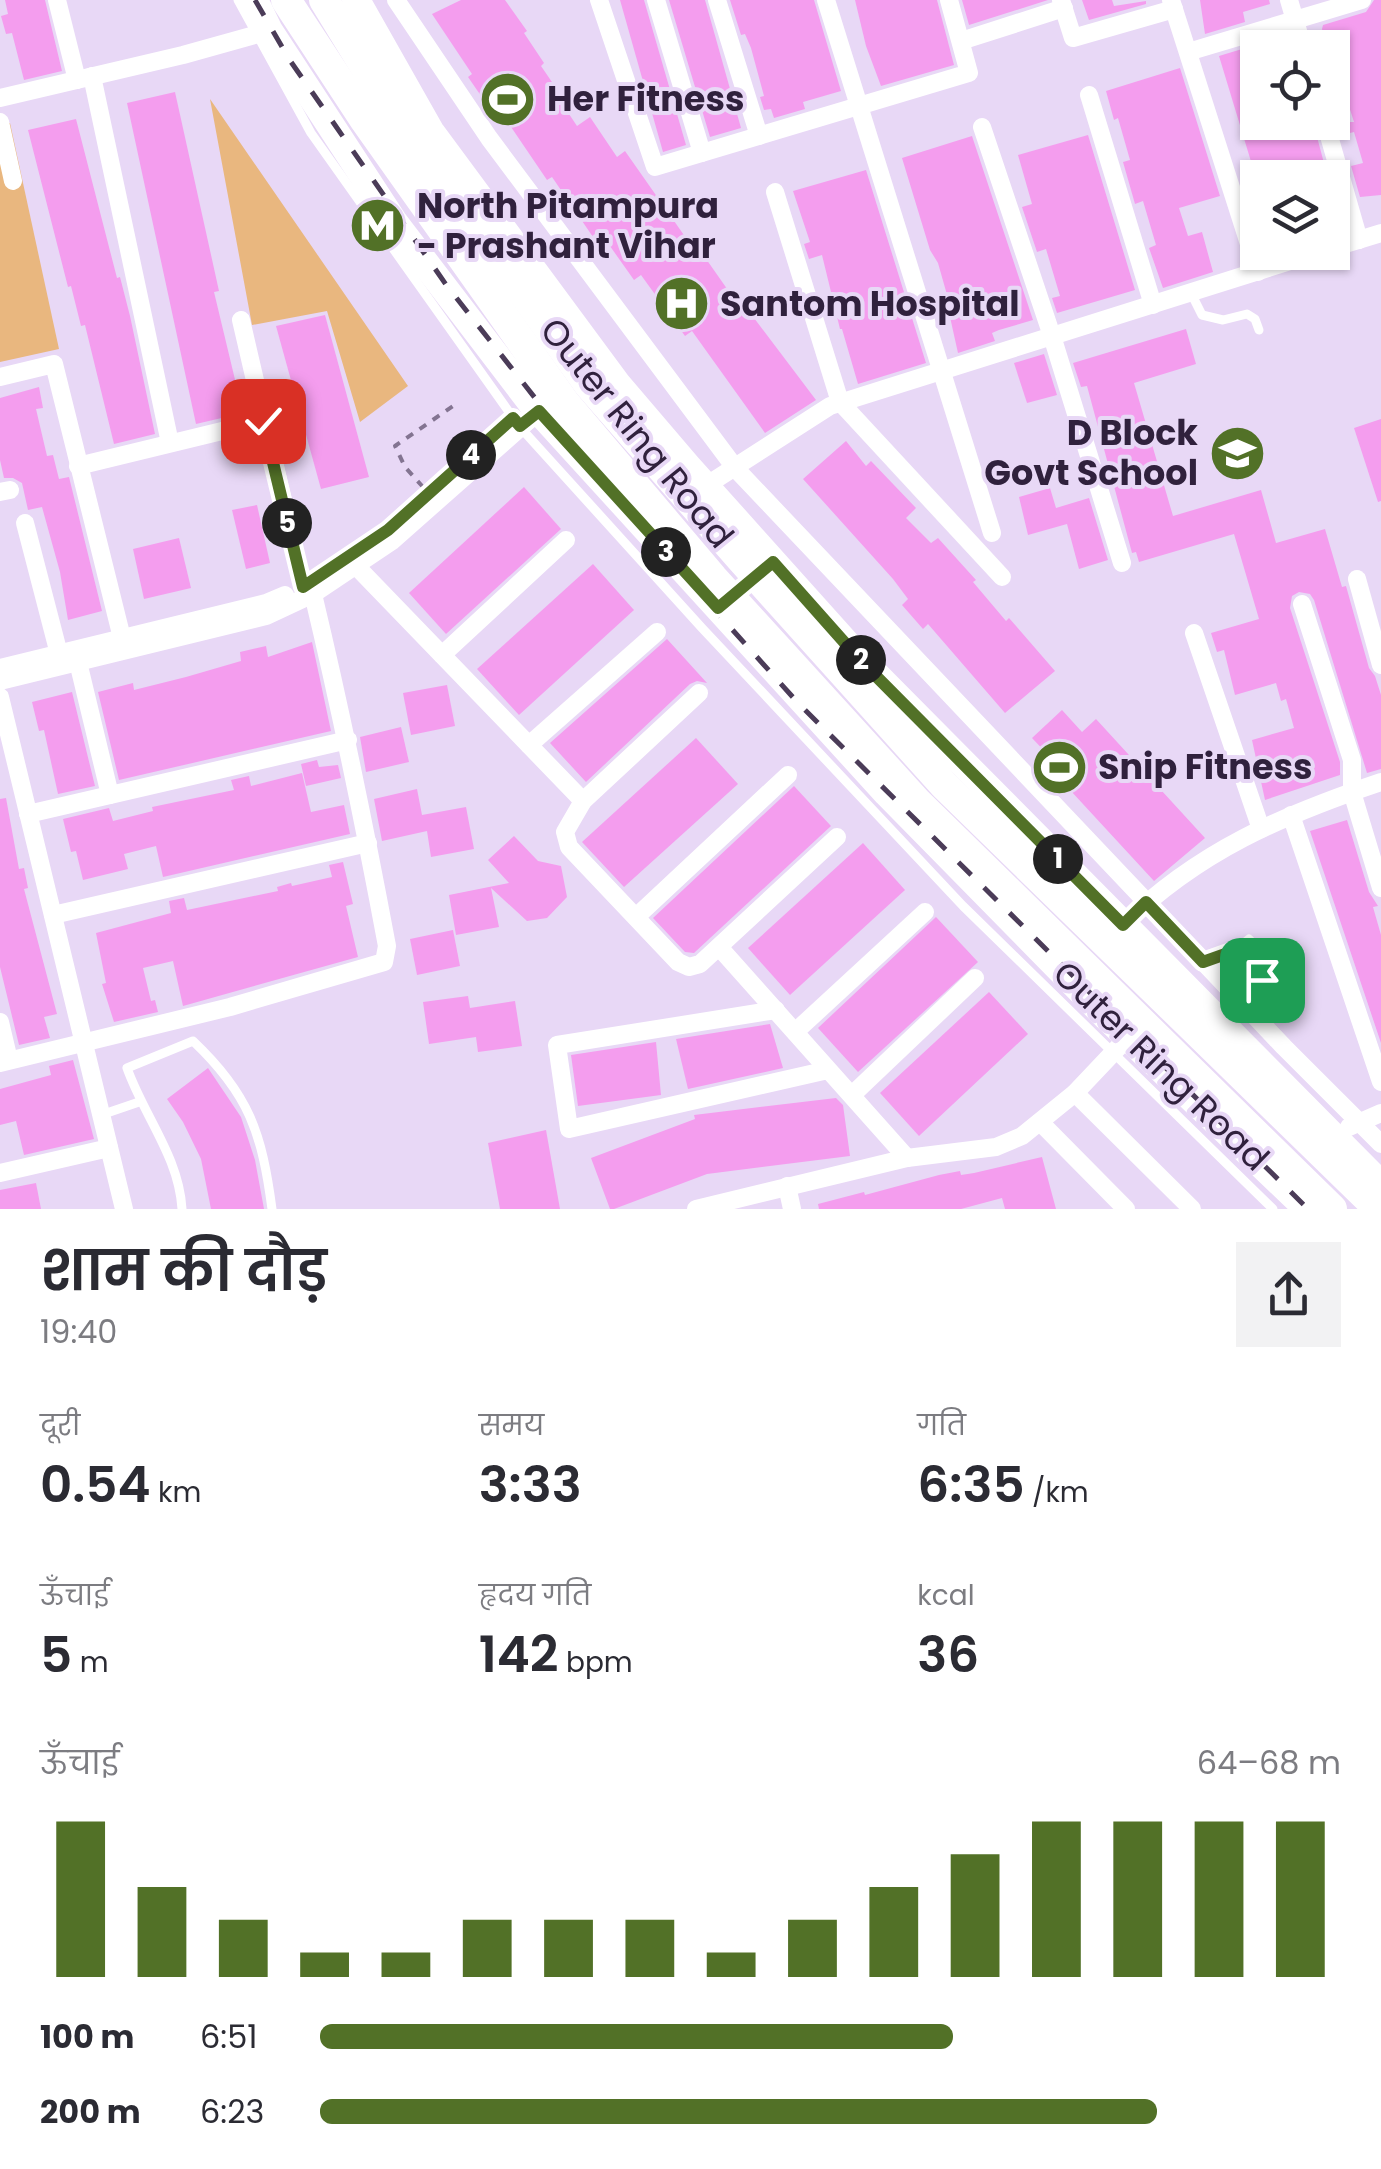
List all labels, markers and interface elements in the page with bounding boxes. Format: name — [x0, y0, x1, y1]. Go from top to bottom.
map controls — [1240, 30, 1350, 270]
button: locate — [1240, 30, 1350, 140]
sports icon: Her Fitness — [478, 69, 538, 129]
place label: Her Fitness — [547, 74, 744, 123]
button: layers — [1240, 160, 1350, 270]
place label: North Pitampura - Prashant Vihar — [417, 181, 719, 270]
metro station icon: North Pitampura - Prashant Vihar — [348, 196, 408, 256]
hospital icon: Santom Hospital — [651, 274, 711, 334]
place label: Santom Hospital — [720, 279, 1020, 328]
street label: Outer Ring Road — [529, 307, 745, 558]
pin — [221, 379, 306, 464]
icon: check — [236, 394, 291, 449]
place label: D Block Govt School — [984, 408, 1198, 497]
school or university icon: D Block Govt School — [1207, 423, 1267, 483]
pin: 4 — [446, 430, 496, 480]
text: 4 — [462, 435, 480, 474]
pin: 5 — [262, 498, 312, 548]
text: 5 — [278, 503, 296, 542]
pin: 3 — [641, 527, 691, 577]
text: 3 — [658, 532, 674, 571]
pin: 2 — [836, 635, 886, 685]
text: 2 — [853, 640, 869, 679]
sports icon: Snip Fitness — [1029, 737, 1089, 797]
place label: Snip Fitness — [1098, 742, 1313, 791]
pin: 1 — [1033, 834, 1083, 884]
text: 1 — [1053, 839, 1063, 878]
pin — [1220, 938, 1305, 1023]
street label: Outer Ring Road — [1043, 950, 1280, 1182]
icon: arrive — [1235, 953, 1290, 1008]
text: शाम की दौड़ — [40, 1232, 327, 1309]
button: share — [1236, 1242, 1341, 1347]
text: 19:40 — [40, 1309, 117, 1354]
text: दूरी — [40, 1406, 80, 1445]
text: समय — [479, 1406, 544, 1445]
text: गति — [917, 1406, 966, 1445]
text: 0.54 — [40, 1449, 151, 1520]
text: 3:33 — [479, 1449, 582, 1520]
text: 6:35 — [917, 1449, 1025, 1520]
text: km — [151, 1473, 201, 1512]
text: /km — [1025, 1473, 1089, 1512]
text: ऊँचाई — [40, 1576, 109, 1615]
text: हृदय गति — [479, 1576, 591, 1615]
text: kcal — [917, 1576, 975, 1615]
text: 5 — [40, 1619, 72, 1690]
text: 142 — [479, 1619, 559, 1690]
text: 36 — [917, 1619, 979, 1690]
text: m — [72, 1643, 109, 1682]
text: bpm — [559, 1643, 633, 1682]
text: ऊँचाई — [40, 1740, 119, 1785]
text: 64–68 m — [1197, 1740, 1341, 1785]
text: 100 m — [40, 2014, 134, 2059]
text: 6:51 — [200, 2014, 257, 2059]
text: 200 m — [40, 2089, 141, 2134]
text: 6:23 — [200, 2089, 264, 2134]

